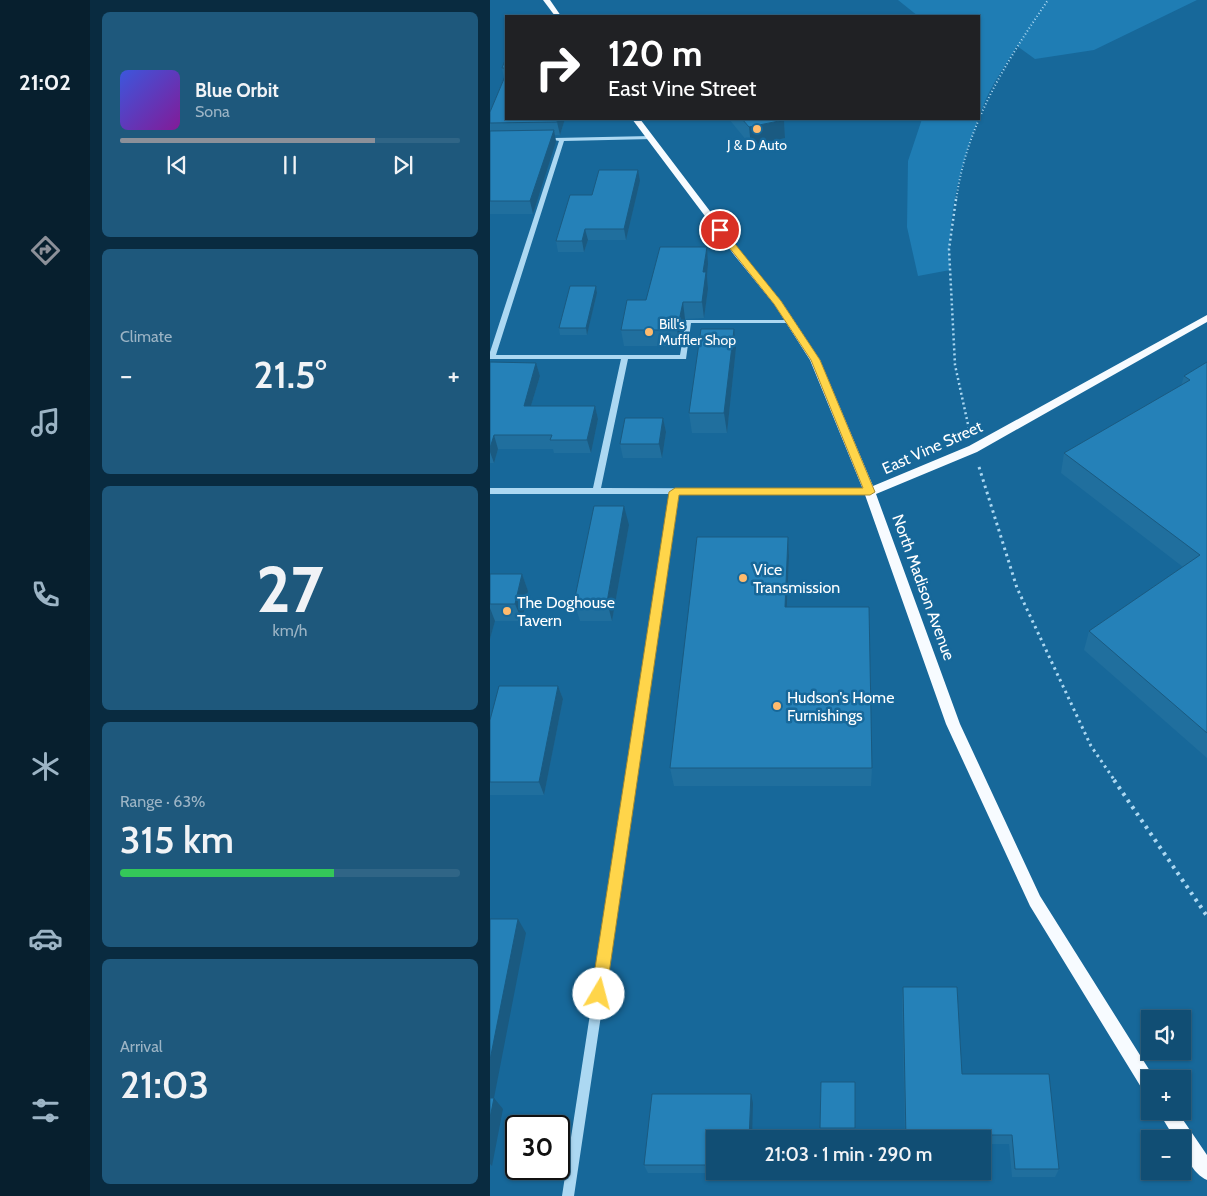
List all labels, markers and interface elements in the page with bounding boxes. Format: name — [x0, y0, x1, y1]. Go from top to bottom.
text: 120 m — [608, 32, 702, 75]
icon: right — [525, 35, 590, 100]
text: 21:02 — [19, 69, 71, 96]
text: East Vine Street — [608, 75, 756, 102]
text: Blue Orbit — [195, 79, 279, 102]
text: Sona — [195, 102, 230, 121]
marker: J & D Auto — [751, 123, 763, 135]
place label: J & D Auto — [726, 136, 787, 154]
icon: previous — [163, 151, 191, 179]
icon: pause — [276, 151, 304, 179]
icon: next — [389, 151, 417, 179]
pin — [699, 209, 741, 251]
icon: arrive — [706, 216, 734, 244]
icon: directions — [28, 233, 63, 268]
place label: Bill's Muffler Shop — [659, 315, 736, 349]
marker: Bill's Muffler Shop — [643, 326, 655, 338]
text: Climate — [120, 327, 172, 346]
text: 21.5° — [253, 351, 327, 398]
text: − — [120, 358, 132, 392]
text: + — [448, 358, 460, 392]
icon: music — [28, 405, 63, 440]
street label: East Vine Street — [879, 417, 986, 478]
street label: North Madison Avenue — [888, 512, 959, 663]
text: 27 — [256, 549, 324, 628]
place label: Vice Transmission — [753, 560, 840, 597]
marker: Vice Transmission — [737, 572, 749, 584]
icon: phone — [28, 577, 63, 612]
place label: The Doghouse Tavern — [517, 593, 615, 630]
marker: The Doghouse Tavern — [501, 605, 513, 617]
text: km/h — [272, 621, 308, 640]
place label: Hudson's Home Furnishings — [787, 688, 894, 725]
marker: Hudson's Home Furnishings — [771, 700, 783, 712]
icon: climate — [28, 749, 63, 784]
text: Range · 63% — [120, 792, 206, 811]
text: 315 km — [120, 816, 234, 863]
icon: car — [28, 921, 63, 956]
position arrow — [572, 967, 624, 1019]
map controls — [1141, 1010, 1191, 1180]
button: sound — [1141, 1010, 1191, 1060]
text: Arrival — [120, 1037, 163, 1056]
text: 21:03 — [120, 1061, 209, 1108]
button: + — [1141, 1070, 1191, 1120]
icon: filters — [28, 1093, 63, 1128]
speed limit sign: 30 — [505, 1115, 570, 1180]
button: − — [1141, 1130, 1191, 1180]
text: 21:03 · 1 min · 290 m — [765, 1143, 932, 1166]

